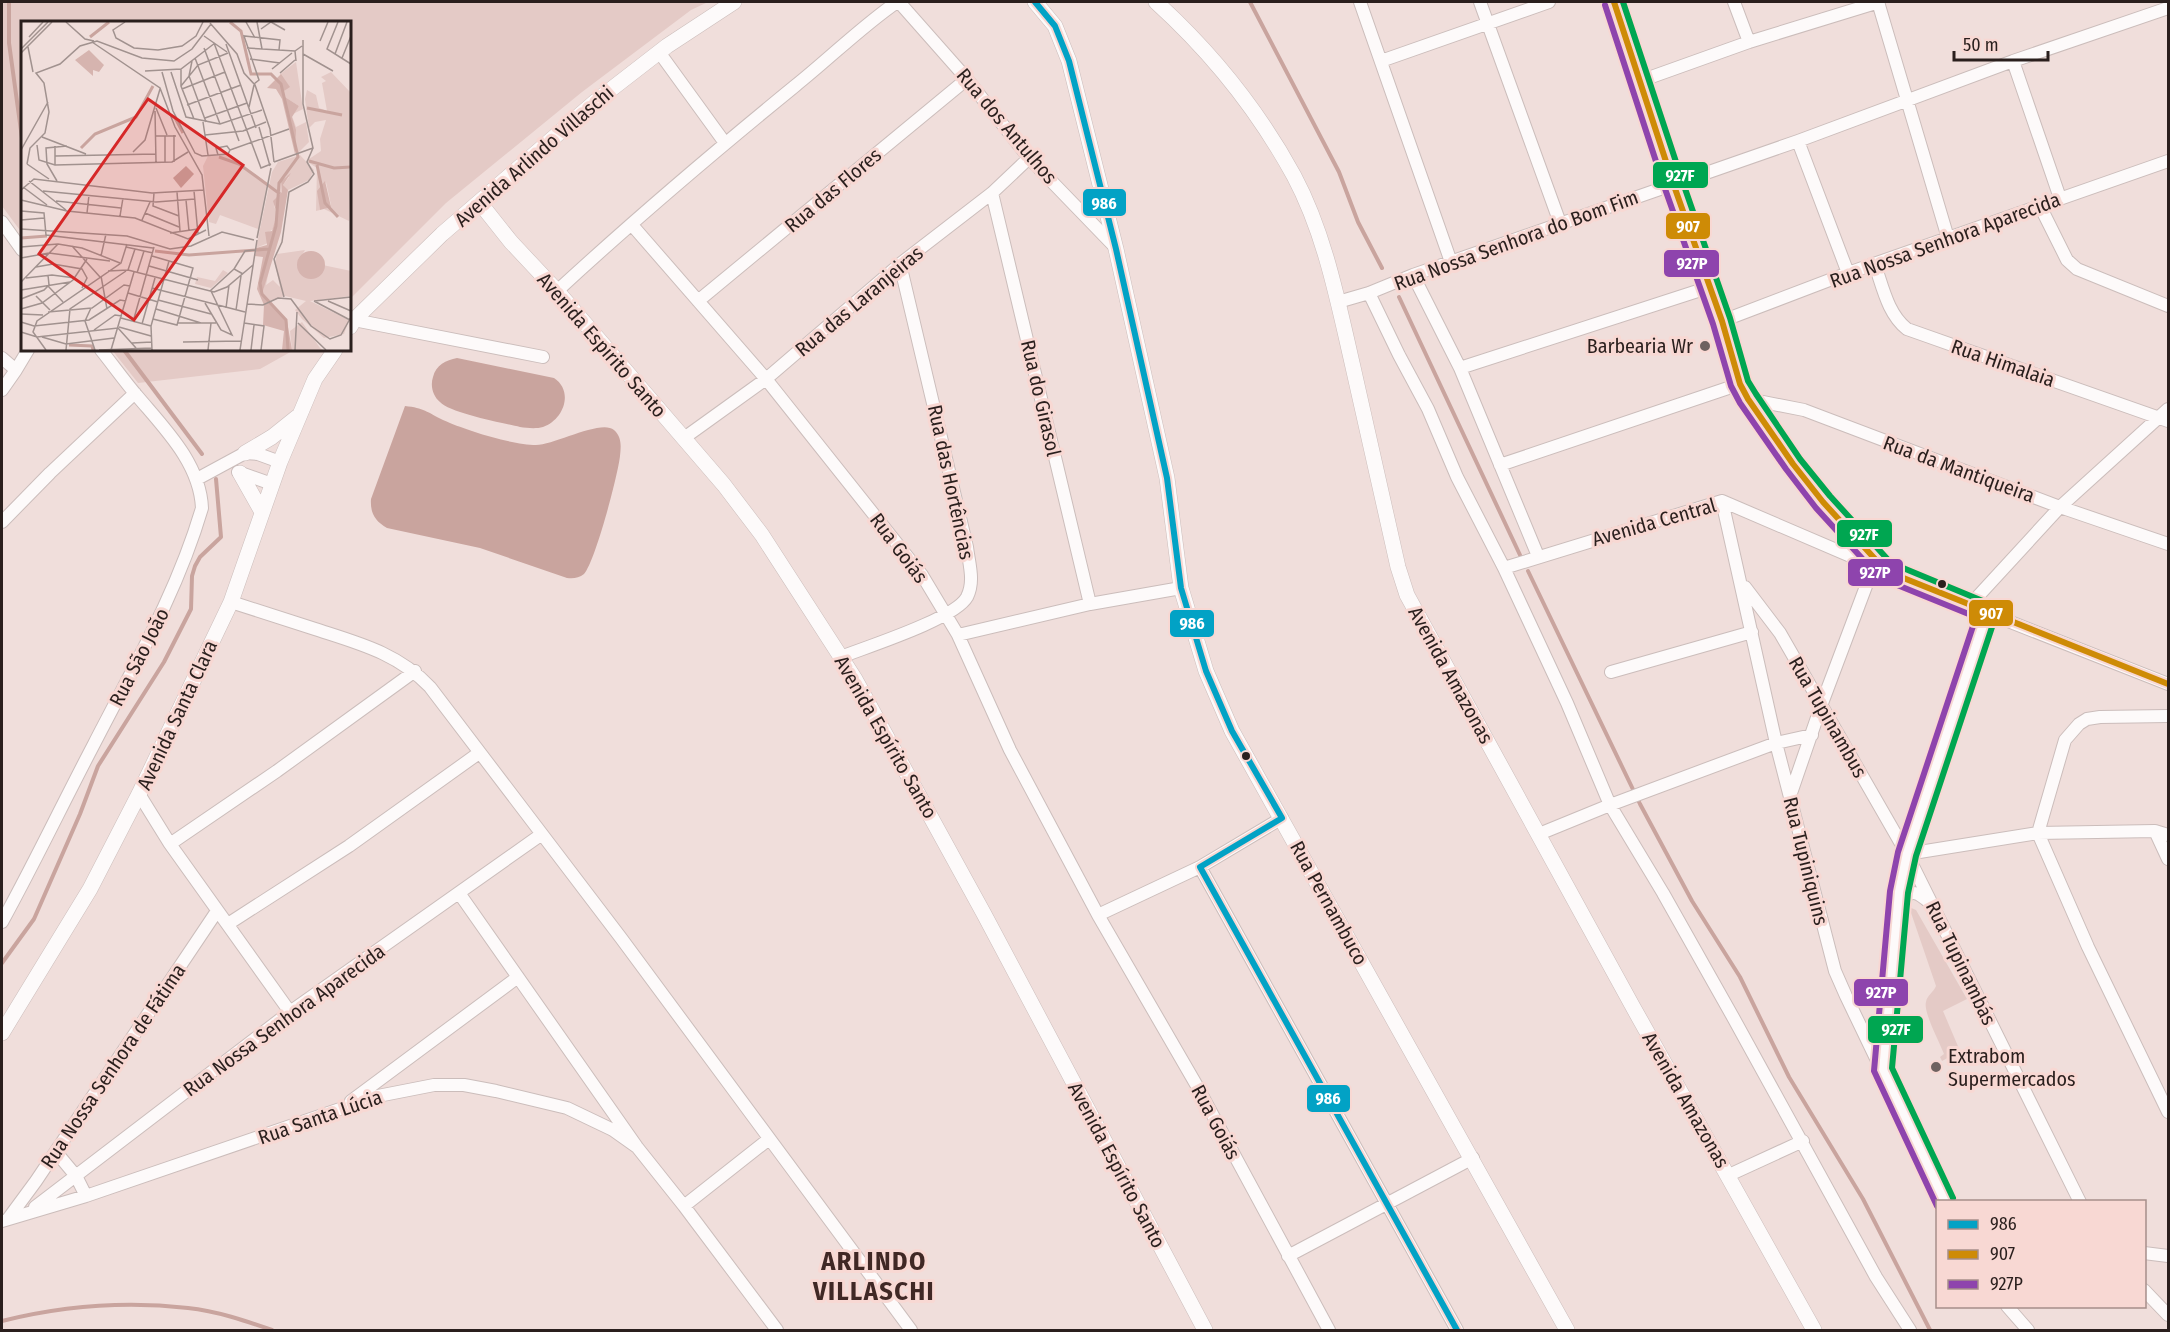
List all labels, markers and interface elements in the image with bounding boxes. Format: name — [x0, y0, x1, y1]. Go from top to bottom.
inset map — [21, 21, 351, 351]
scale bar — [1954, 24, 2048, 62]
text: 50 m — [1963, 34, 1999, 56]
street label: Rua dos Antulhos — [952, 63, 1062, 189]
street label: Avenida Arlindo Villaschi — [450, 81, 618, 231]
street label: Rua das Flores — [780, 143, 886, 237]
line badge: 927F — [1652, 161, 1709, 189]
text: 927F — [1665, 166, 1695, 185]
street label: Rua Nossa Senhora do Bom Fim — [1391, 185, 1641, 295]
street label: Rua Nossa Senhora Aparecida — [1827, 187, 2063, 293]
line badge: 986 — [1082, 188, 1127, 217]
text: 986 — [1091, 194, 1117, 213]
line badge: 907 — [1665, 212, 1711, 240]
text: 907 — [1676, 217, 1700, 236]
street label: Rua das Laranjeiras — [790, 241, 928, 361]
line badge: 927P — [1663, 249, 1720, 278]
text: 927P — [1677, 254, 1708, 273]
street label: Avenida Espírito Santo — [533, 268, 671, 422]
place label: Barbearia Wr — [1587, 334, 1693, 358]
street label: Rua Himalaia — [1948, 334, 2058, 392]
street label: Rua do Girasol — [1016, 337, 1066, 459]
marker: Barbearia Wr — [1698, 339, 1712, 353]
street label: Rua das Hortências — [923, 402, 979, 562]
street label: Rua da Mantiqueira — [1880, 430, 2038, 508]
street label: Avenida Central — [1589, 493, 1719, 551]
street label: Rua Goiás — [865, 508, 933, 588]
line badge: 927F — [1836, 519, 1893, 548]
text: 927F — [1849, 525, 1879, 544]
line badge: 927P — [1847, 558, 1904, 587]
text: 927P — [1860, 563, 1891, 582]
unlabelled marker — [1936, 578, 1948, 590]
line badge: 907 — [1968, 599, 2014, 627]
street label: Avenida Amazonas — [1403, 602, 1499, 748]
street label: Rua São João — [104, 604, 174, 710]
text: 907 — [1979, 604, 2003, 623]
line badge: 986 — [1169, 609, 1215, 638]
text: 986 — [1179, 614, 1205, 633]
street label: Avenida Santa Clara — [132, 636, 222, 794]
street label: Avenida Espírito Santo — [830, 651, 942, 823]
street label: Rua Tupinambus — [1784, 652, 1872, 782]
unlabelled marker — [1240, 750, 1252, 762]
street label: Rua Tupiniquins — [1778, 794, 1834, 928]
street label: Rua Pernambuco — [1285, 837, 1373, 969]
street label: Rua Tupinambás — [1921, 897, 2001, 1029]
street label: Rua Nossa Senhora Aparecida — [179, 939, 389, 1101]
street label: Rua Nossa Senhora de Fátima — [36, 959, 190, 1173]
line badge: 927P — [1853, 978, 1909, 1007]
text: 927P — [1866, 983, 1897, 1002]
line badge: 927F — [1867, 1015, 1924, 1044]
text: 927F — [1881, 1020, 1911, 1039]
street label: Avenida Amazonas — [1637, 1028, 1735, 1172]
place label: Extrabom Supermercados — [1948, 1044, 2076, 1091]
marker: Extrabom Supermercados — [1929, 1060, 1943, 1074]
street label: Avenida Espírito Santo — [1063, 1078, 1171, 1252]
street label: Rua Goiás — [1186, 1081, 1246, 1163]
line badge: 986 — [1306, 1084, 1351, 1113]
street label: Rua Santa Lúcia — [255, 1085, 385, 1149]
text: 986 — [1315, 1089, 1341, 1108]
legend — [1936, 1200, 2146, 1308]
text: 986 — [1990, 1213, 2017, 1235]
text: 907 — [1990, 1243, 2015, 1265]
district label: ARLINDO VILLASCHI — [812, 1246, 935, 1307]
text: 927P — [1990, 1273, 2023, 1295]

